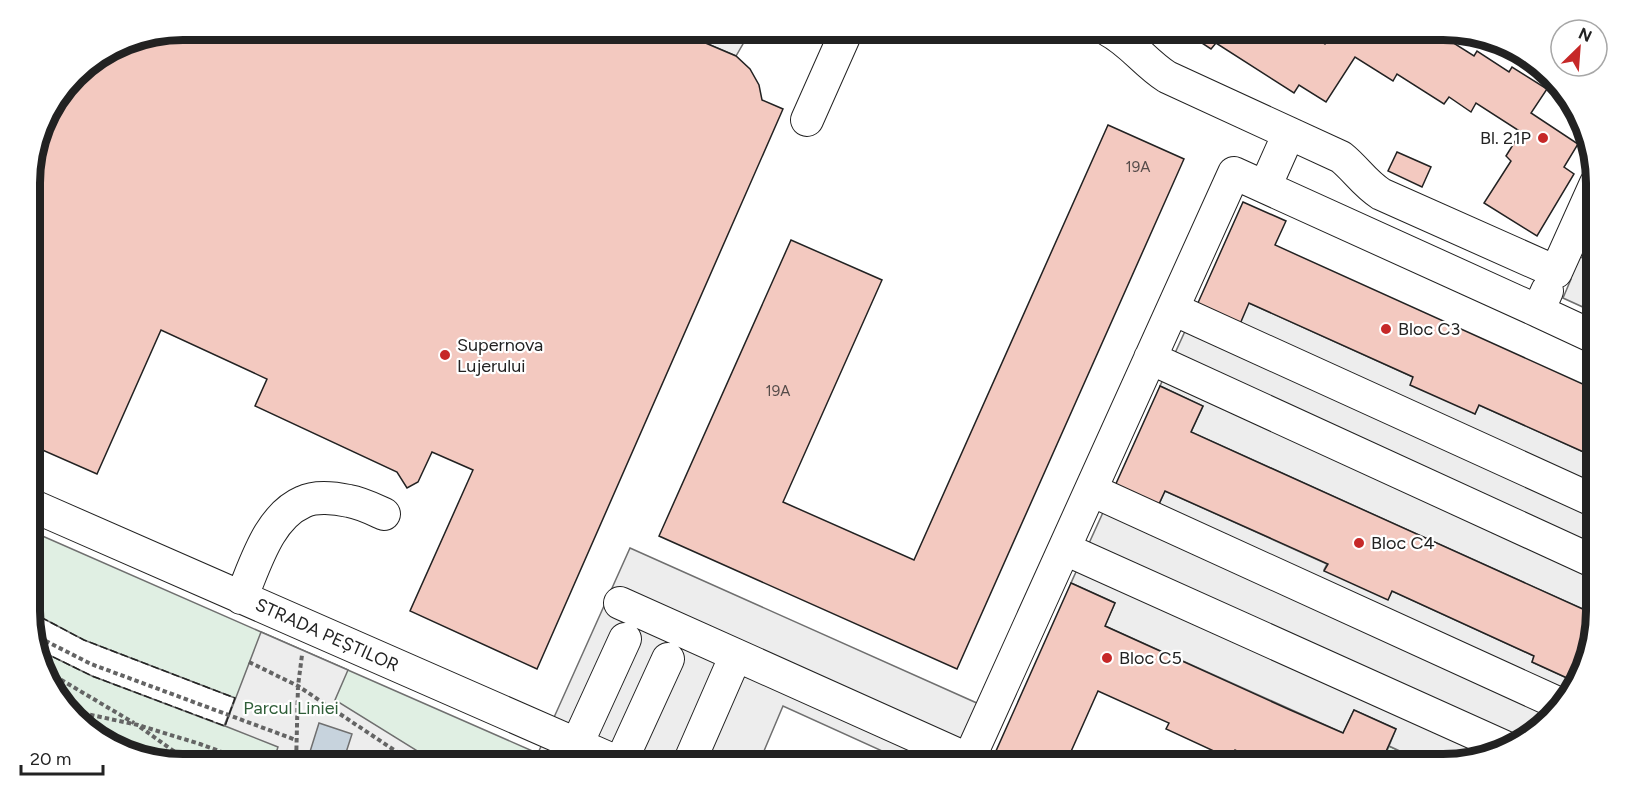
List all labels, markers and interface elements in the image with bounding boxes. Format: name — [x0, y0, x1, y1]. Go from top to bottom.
north arrow — [1549, 18, 1609, 78]
text: N — [1576, 24, 1595, 46]
place label: Bl. 21P — [1480, 127, 1531, 149]
marker: Bl. 21P — [1536, 131, 1550, 145]
house number: 19A — [1126, 158, 1150, 176]
place label: Bloc C3 — [1398, 318, 1460, 340]
marker: Bloc C3 — [1379, 322, 1393, 336]
place label: Supernova Lujerului — [457, 334, 543, 377]
marker: Supernova Lujerului — [438, 348, 452, 362]
house number: 19A — [766, 382, 790, 400]
place label: Bloc C4 — [1371, 532, 1435, 554]
marker: Bloc C4 — [1352, 536, 1366, 550]
street label: STRADA PEȘTILOR — [252, 593, 402, 677]
place label: Bloc C5 — [1119, 647, 1182, 669]
marker: Bloc C5 — [1100, 651, 1114, 665]
park label: Parcul Liniei — [243, 697, 339, 719]
scale bar — [21, 738, 104, 776]
text: 20 m — [30, 748, 71, 770]

